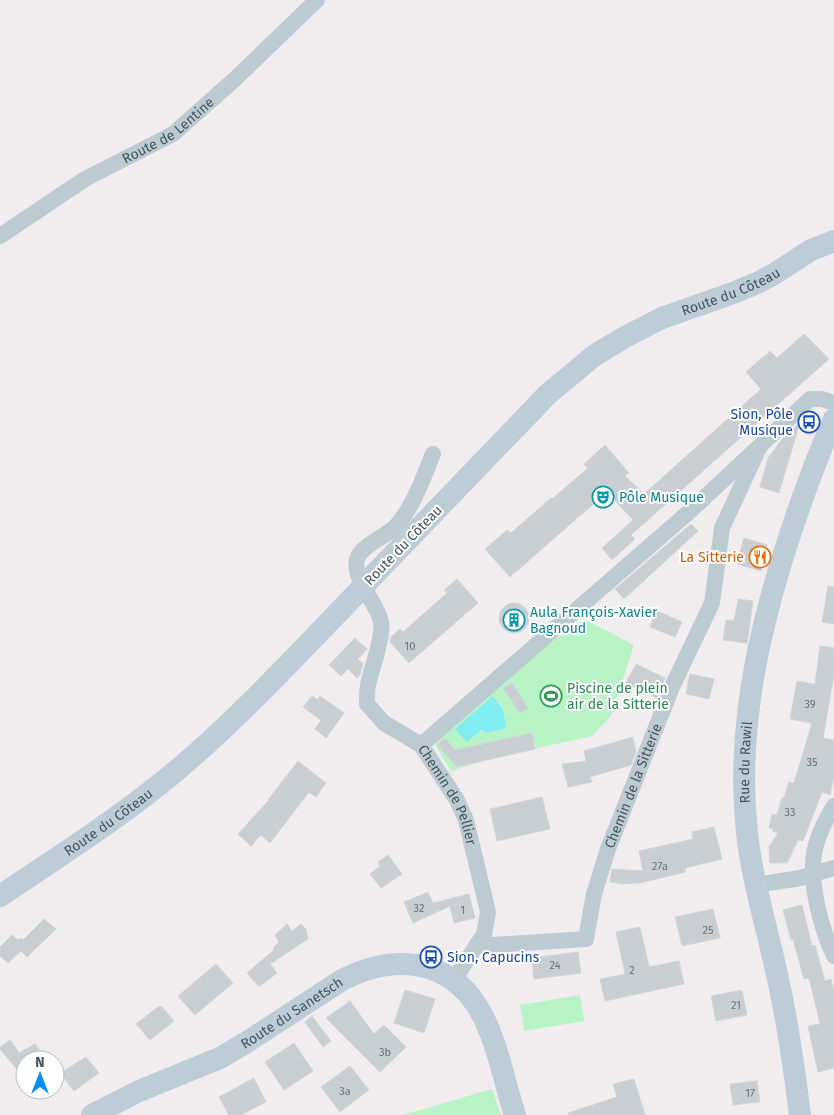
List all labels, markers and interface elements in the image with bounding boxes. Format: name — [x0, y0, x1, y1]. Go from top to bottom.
street label: Route de Lentine — [119, 94, 218, 168]
street label: Route du Côteau — [679, 264, 784, 319]
place label: Sion, Pôle Musique — [730, 406, 793, 439]
bus stop icon: Sion, Pôle Musique — [797, 410, 821, 434]
theatre icon: Pôle Musique — [591, 485, 615, 509]
place label: Pôle Musique — [619, 489, 704, 506]
street label: Route du Côteau — [361, 502, 446, 589]
restaurant icon: La Sitterie — [748, 545, 772, 569]
place label: La Sitterie — [680, 549, 744, 566]
place label: Aula François-Xavier Bagnoud — [530, 604, 658, 637]
building icon: Aula François-Xavier Bagnoud — [502, 608, 526, 632]
house number: 10 — [405, 640, 415, 653]
place label: Piscine de plein air de la Sitterie — [567, 680, 669, 713]
sports icon: Piscine de plein air de la Sitterie — [539, 684, 563, 708]
house number: 39 — [804, 698, 816, 711]
street label: Rue du Rawil — [736, 720, 756, 804]
street label: Chemin de la Sitterie — [601, 721, 666, 851]
street label: Chemin de Pellier — [414, 742, 480, 847]
house number: 35 — [807, 756, 818, 769]
street label: Route du Côteau — [61, 785, 156, 860]
house number: 33 — [785, 806, 795, 819]
house number: 27a — [652, 860, 668, 873]
house number: 32 — [414, 902, 424, 915]
house number: 1 — [461, 904, 465, 917]
house number: 25 — [703, 924, 714, 937]
bus stop icon: Sion, Capucins — [419, 945, 443, 969]
place label: Sion, Capucins — [447, 949, 540, 966]
house number: 24 — [550, 959, 561, 972]
house number: 2 — [629, 964, 635, 977]
street label: Route du Sanetsch — [238, 974, 346, 1053]
house number: 21 — [731, 999, 741, 1012]
house number: 3b — [379, 1046, 391, 1059]
north arrow — [15, 1050, 65, 1100]
text: N — [35, 1054, 45, 1071]
house number: 3a — [339, 1085, 351, 1098]
house number: 17 — [745, 1087, 755, 1100]

